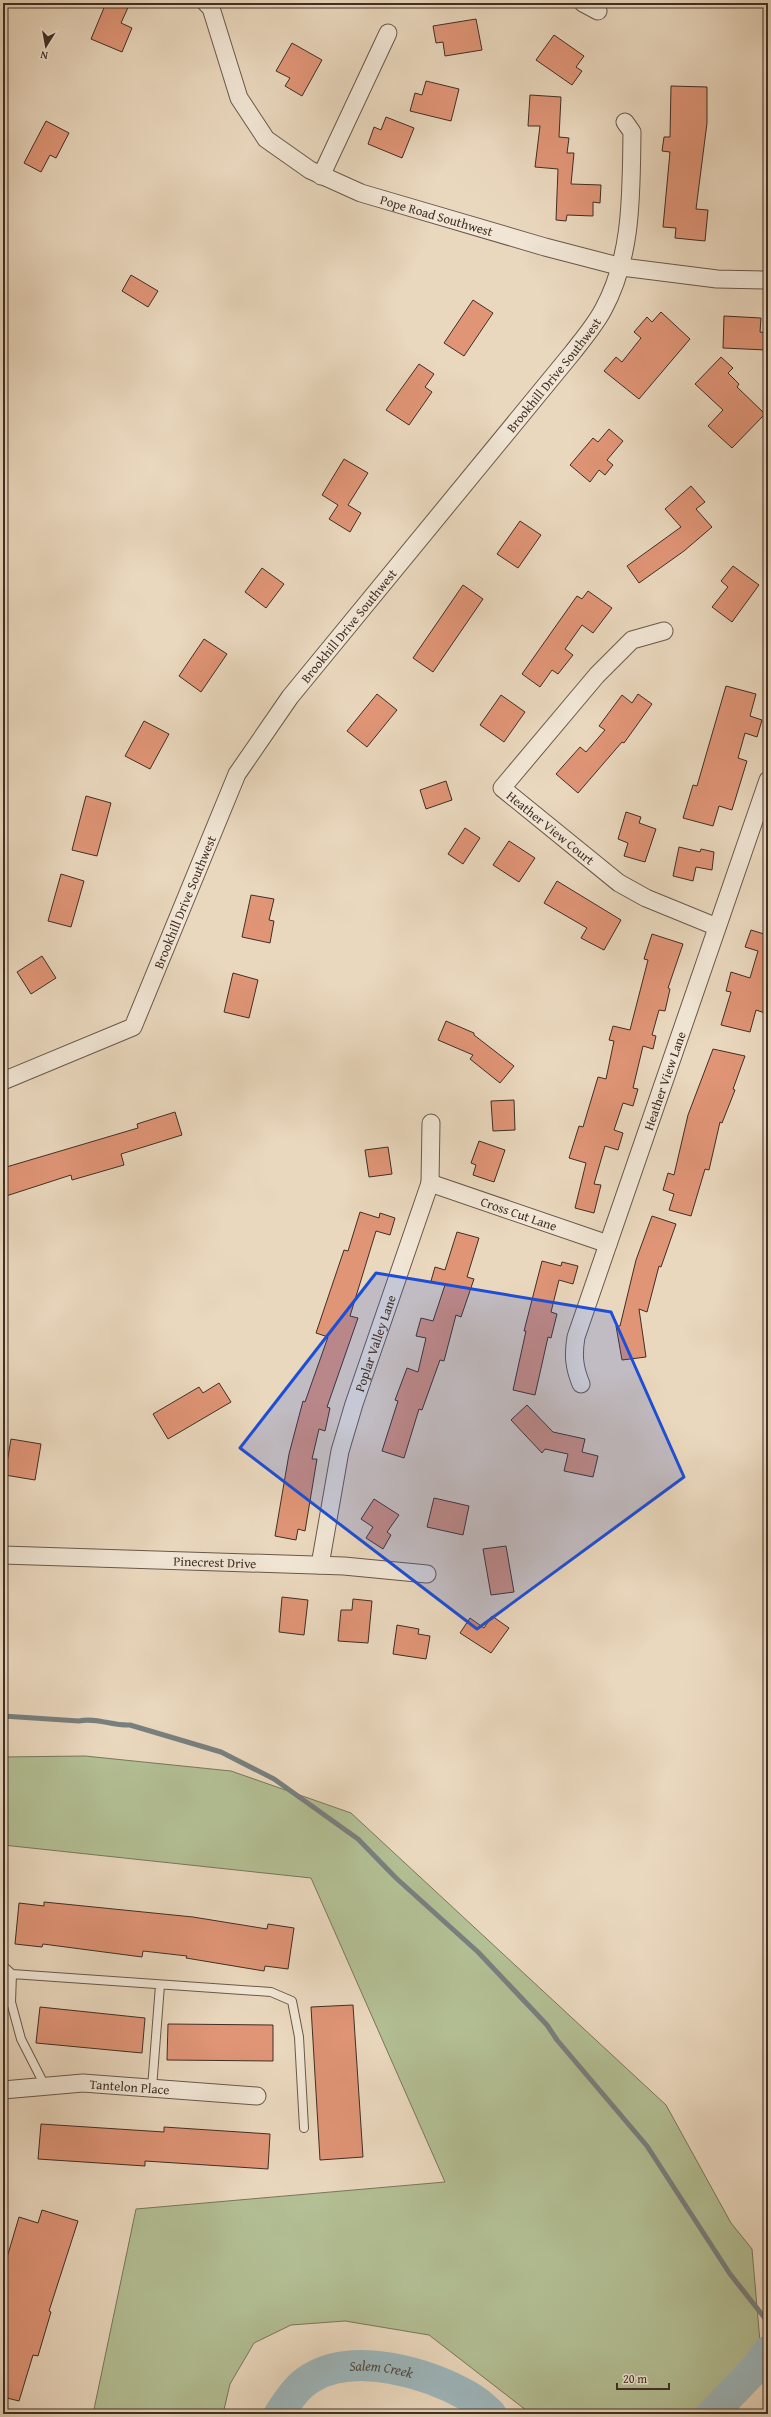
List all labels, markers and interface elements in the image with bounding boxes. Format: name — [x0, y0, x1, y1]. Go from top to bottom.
north arrow — [26, 26, 66, 66]
text: N — [38, 47, 49, 64]
street label: Pope Road Southwest — [378, 190, 495, 241]
street label: Brookhill Drive Southwest — [502, 314, 606, 437]
street label: Brookhill Drive Southwest — [296, 565, 402, 687]
street label: Heather View Court — [502, 786, 599, 870]
street label: Brookhill Drive Southwest — [149, 832, 221, 972]
street label: Heather View Lane — [639, 1029, 691, 1133]
street label: Cross Cut Lane — [478, 1192, 560, 1236]
street label: Poplar Valley Lane — [350, 1292, 401, 1394]
street label: Pinecrest Drive — [173, 1552, 257, 1573]
street label: Tantelon Place — [89, 2075, 170, 2099]
water label: Salem Creek — [348, 2356, 416, 2383]
scale bar — [617, 2365, 669, 2391]
text: 20 m — [623, 2370, 647, 2387]

